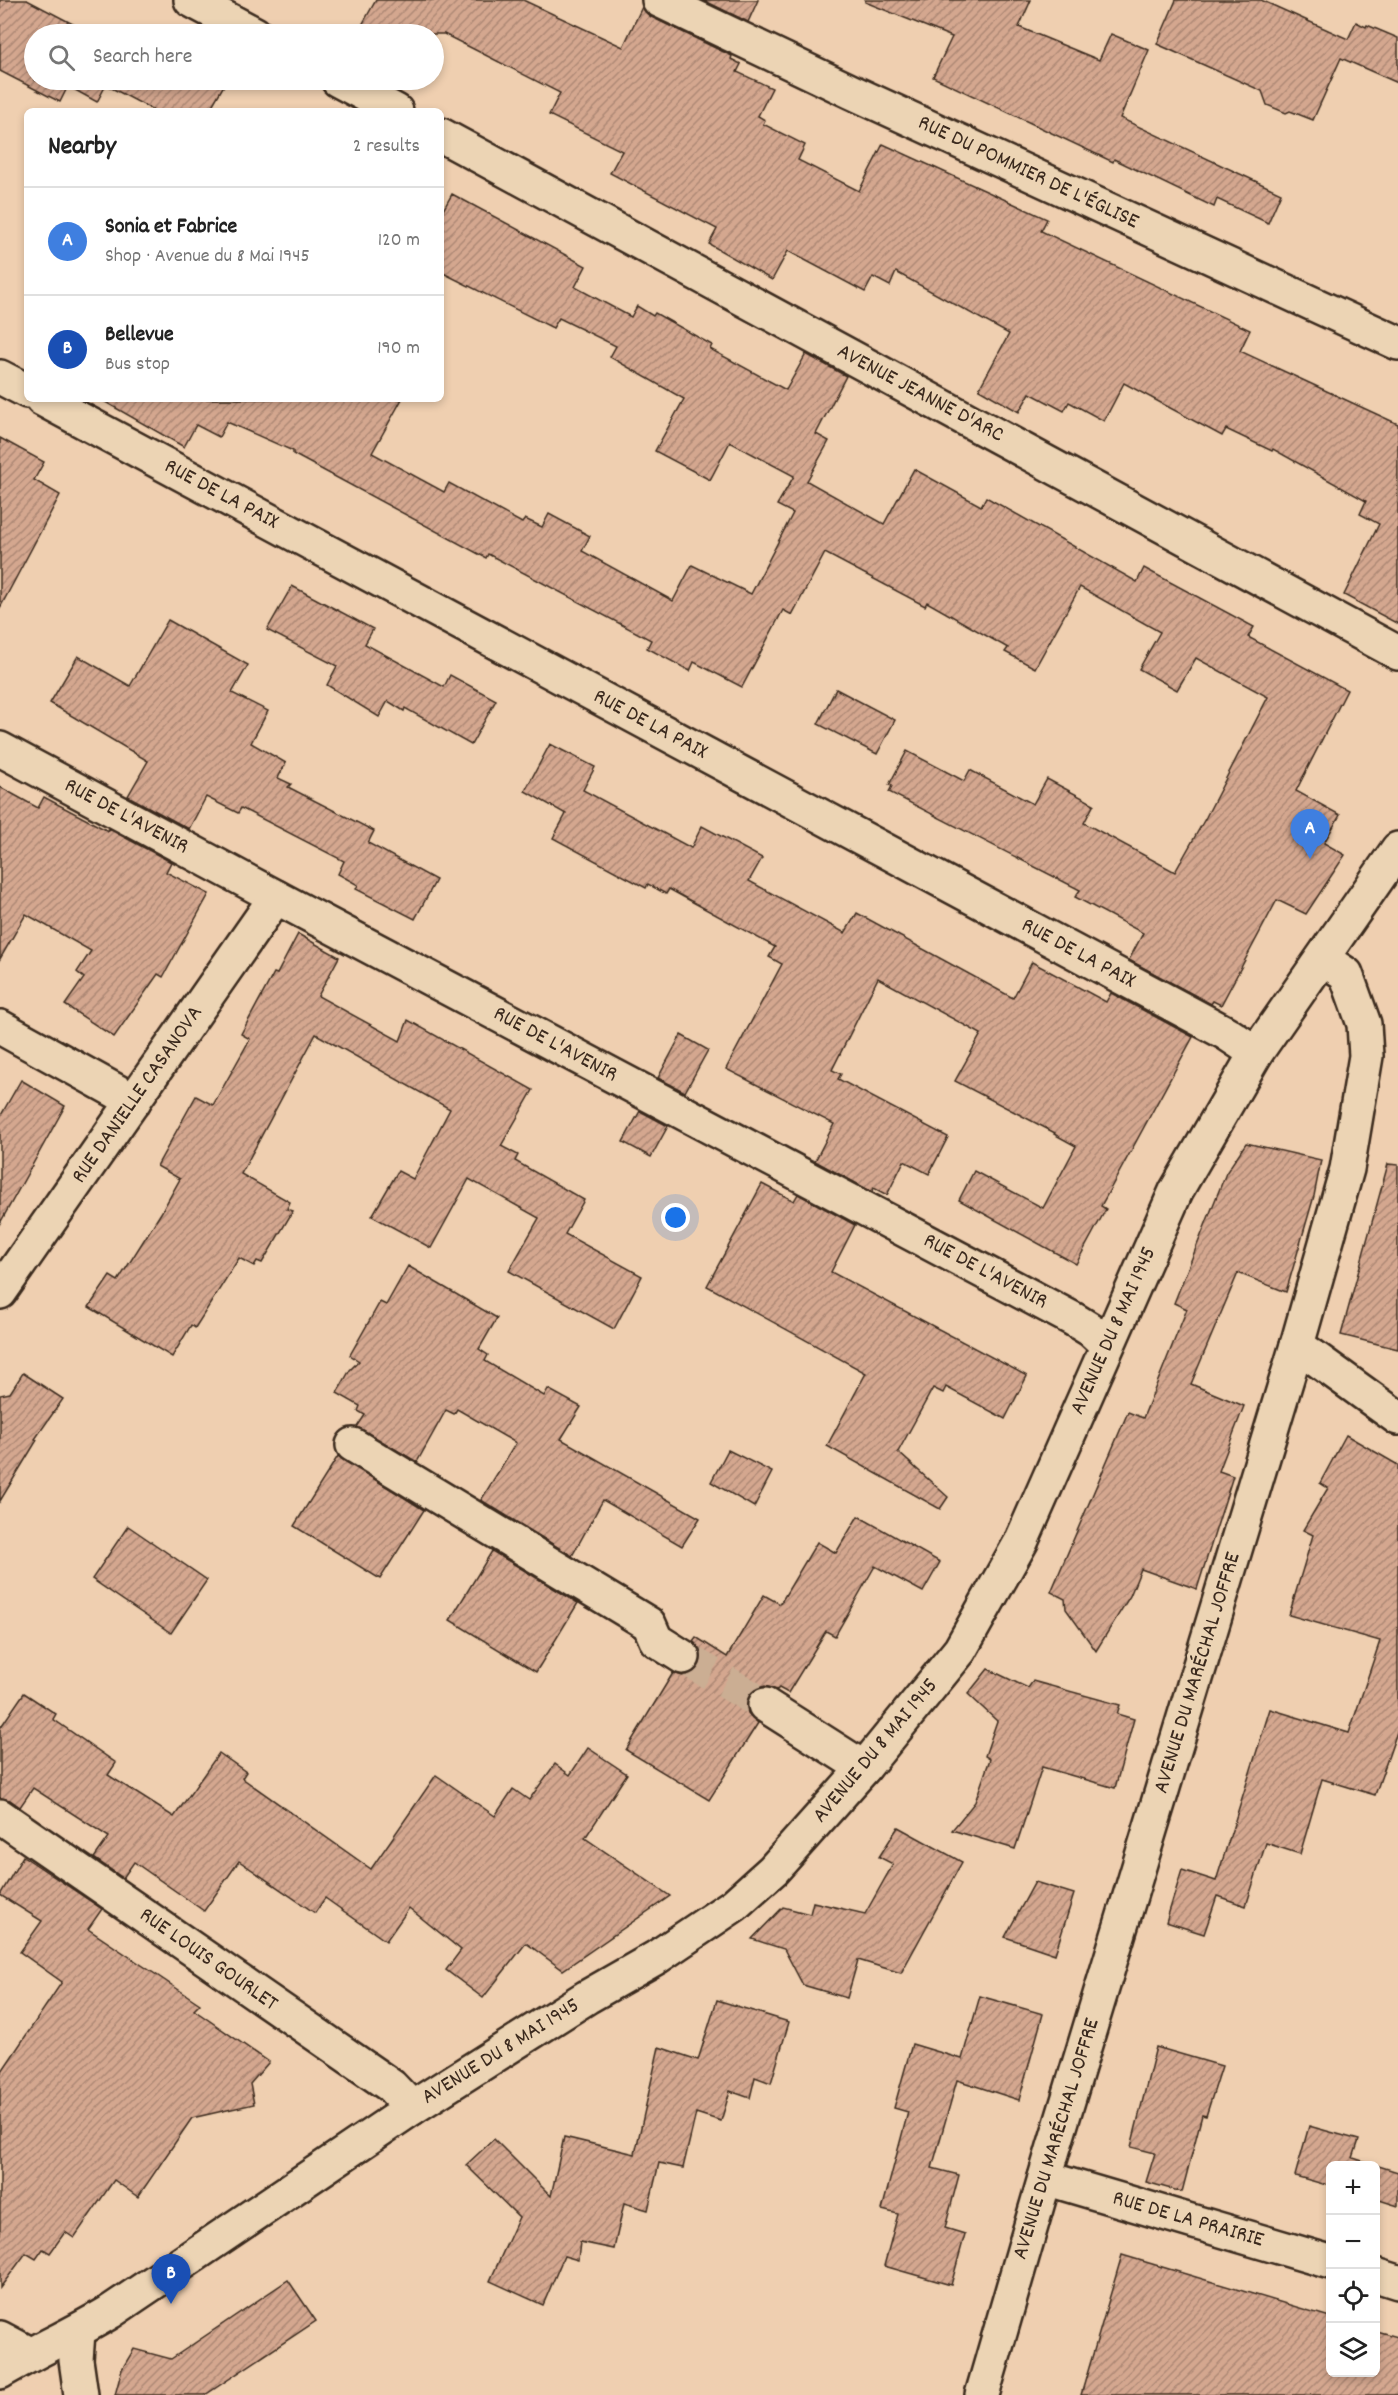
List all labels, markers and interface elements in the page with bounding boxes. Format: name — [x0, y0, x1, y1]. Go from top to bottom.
search box — [24, 24, 444, 90]
icon: search — [45, 41, 78, 74]
text: Search here — [93, 42, 192, 73]
street label: RUE DU POMMIER DE L'ÉGLISE — [912, 108, 1144, 238]
text: Nearby — [48, 129, 116, 166]
text: 2 results — [353, 133, 420, 161]
text: Sonia et Fabrice — [105, 212, 237, 243]
text: A — [62, 227, 73, 255]
text: 120 m — [378, 227, 420, 255]
text: Shop · Avenue du 8 Mai 1945 — [105, 243, 310, 271]
text: Bellevue — [105, 320, 174, 351]
text: B — [63, 335, 72, 363]
text: 190 m — [377, 335, 420, 363]
street label: AVENUE JEANNE D'ARC — [831, 337, 1009, 451]
text: Bus stop — [105, 351, 170, 379]
street label: RUE DE LA PAIX — [158, 452, 284, 538]
street label: RUE DE LA PAIX — [587, 682, 713, 768]
street label: RUE DE L'AVENIR — [58, 771, 194, 863]
pin: A — [1290, 810, 1330, 859]
street label: RUE DE LA PAIX — [1015, 911, 1141, 997]
street label: RUE DE L'AVENIR — [487, 999, 623, 1091]
street label: RUE DANIELLE CASANOVA — [65, 1000, 211, 1190]
your location — [661, 1203, 690, 1232]
street label: RUE DE L'AVENIR — [917, 1226, 1053, 1318]
street label: AVENUE DU 8 MAI 1945 — [1063, 1242, 1165, 1420]
street label: AVENUE DU MARÉCHAL JOFFRE — [1147, 1549, 1249, 1797]
street label: AVENUE DU 8 MAI 1945 — [806, 1672, 946, 1830]
street label: RUE LOUIS GOURLET — [132, 1901, 284, 2020]
street label: AVENUE DU 8 MAI 1945 — [416, 1991, 586, 2113]
street label: AVENUE DU MARÉCHAL JOFFRE — [1006, 2015, 1108, 2263]
map controls — [1326, 2161, 1380, 2377]
button: + — [1326, 2161, 1380, 2215]
street label: RUE DE LA PRAIRIE — [1109, 2184, 1267, 2256]
button: − — [1326, 2215, 1380, 2269]
pin: B — [152, 2254, 190, 2304]
button: locate — [1326, 2269, 1380, 2323]
button: layers — [1326, 2323, 1380, 2377]

